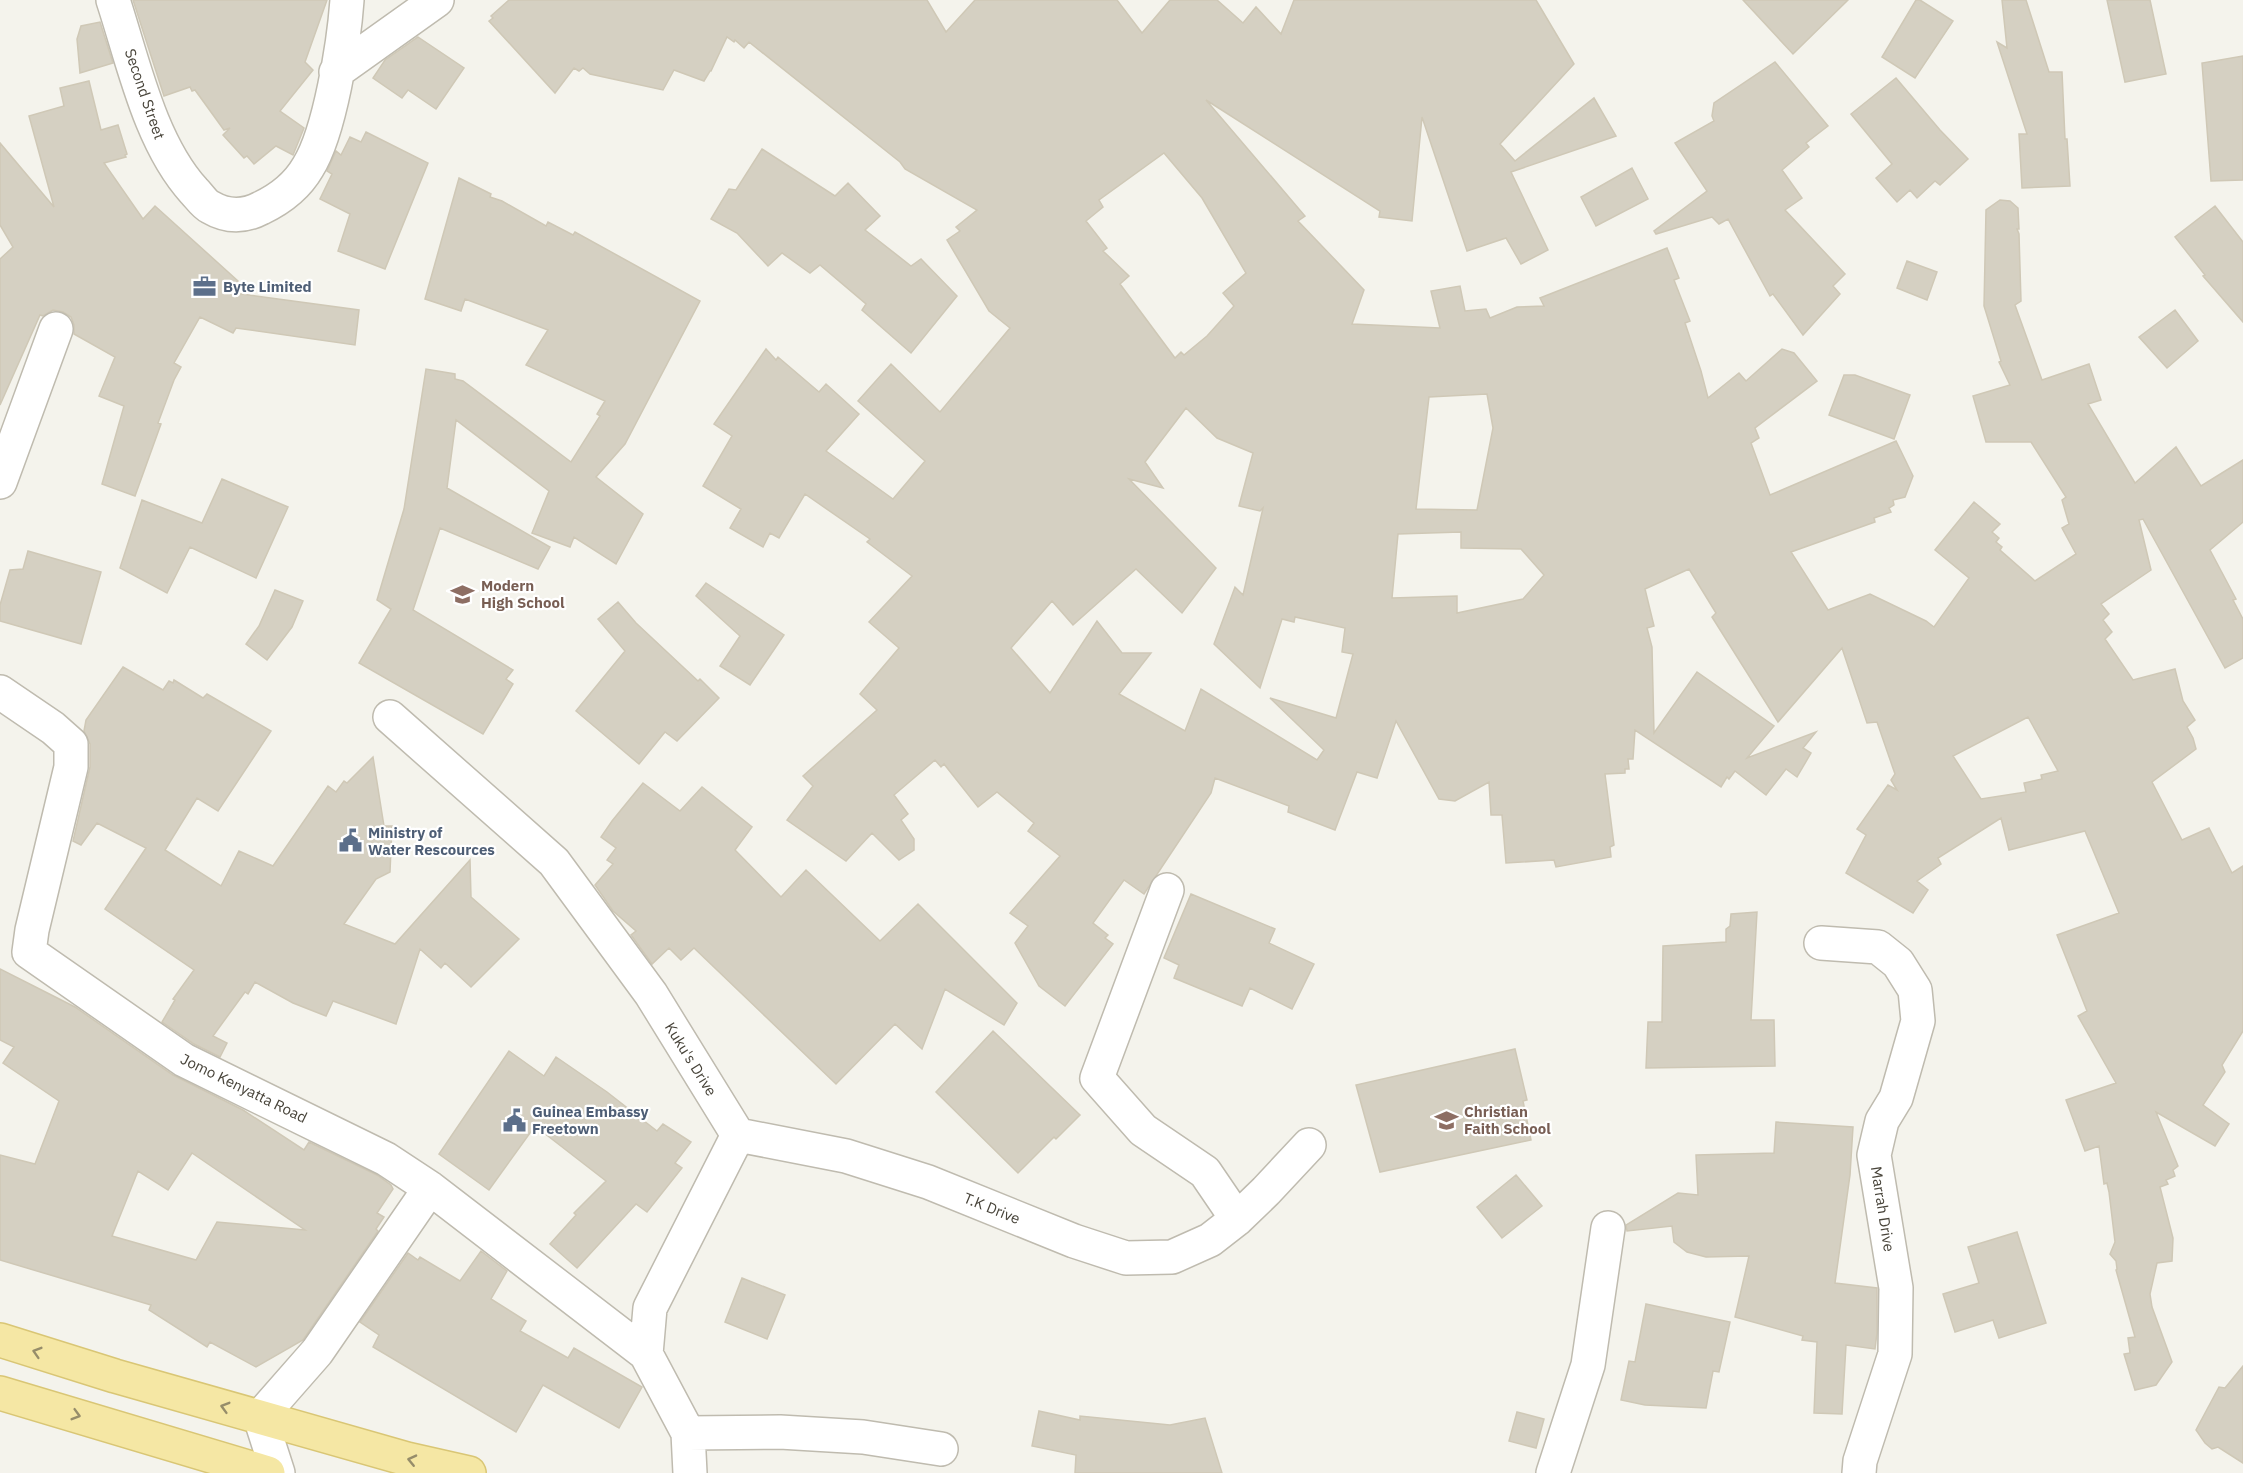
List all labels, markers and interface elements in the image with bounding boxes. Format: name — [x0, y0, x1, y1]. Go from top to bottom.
street label: Second Street — [121, 46, 169, 142]
office icon: Byte Limited — [192, 273, 218, 299]
place label: Byte Limited — [223, 277, 312, 296]
place label: Modern High School — [481, 576, 565, 612]
school or university icon: Modern High School — [450, 581, 476, 607]
place label: Ministry of Water Rescources — [368, 823, 495, 859]
public building icon: Ministry of Water Rescources — [337, 828, 363, 854]
street label: Kuku's Drive — [661, 1019, 721, 1099]
street label: Jomo Kenyatta Road — [178, 1049, 310, 1127]
place label: Guinea Embassy Freetown — [532, 1102, 649, 1138]
place label: Christian Faith School — [1464, 1102, 1551, 1138]
public building icon: Guinea Embassy Freetown — [501, 1107, 527, 1133]
school or university icon: Christian Faith School — [1433, 1107, 1459, 1133]
street label: Marrah Drive — [1867, 1165, 1899, 1253]
street label: T.K Drive — [961, 1188, 1023, 1228]
one-way arrow — [32, 1347, 43, 1359]
one-way arrow — [220, 1402, 230, 1414]
one-way arrow — [71, 1408, 81, 1420]
one-way arrow — [407, 1455, 417, 1468]

